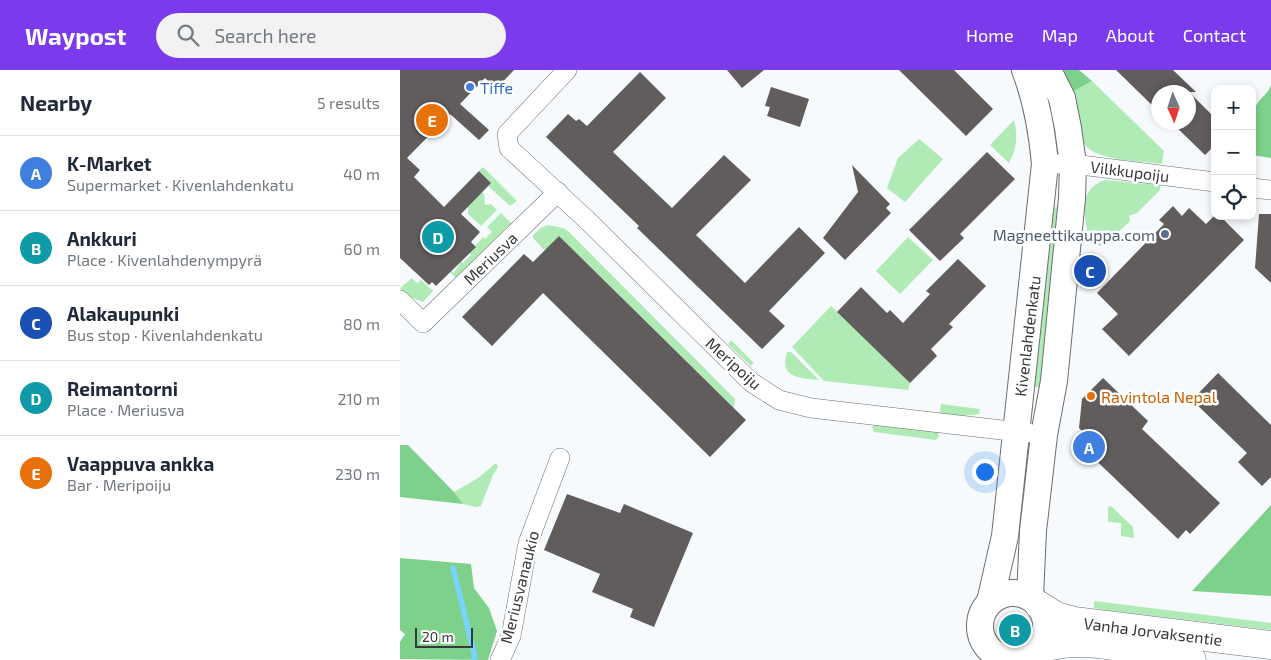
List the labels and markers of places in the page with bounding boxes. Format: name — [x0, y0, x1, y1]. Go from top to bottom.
place label: Tiffe — [480, 78, 513, 97]
marker: Tiffe — [464, 81, 476, 93]
pin: E — [416, 101, 448, 139]
pin: D — [422, 218, 454, 256]
place label: Magneettikauppa.com — [993, 225, 1155, 244]
marker: Magneettikauppa.com — [1159, 228, 1171, 240]
pin: C — [1074, 252, 1106, 290]
place label: Ravintola Nepal — [1101, 387, 1217, 406]
marker: Ravintola Nepal — [1085, 390, 1097, 402]
pin: A — [1073, 428, 1105, 466]
pin: B — [999, 611, 1031, 649]

